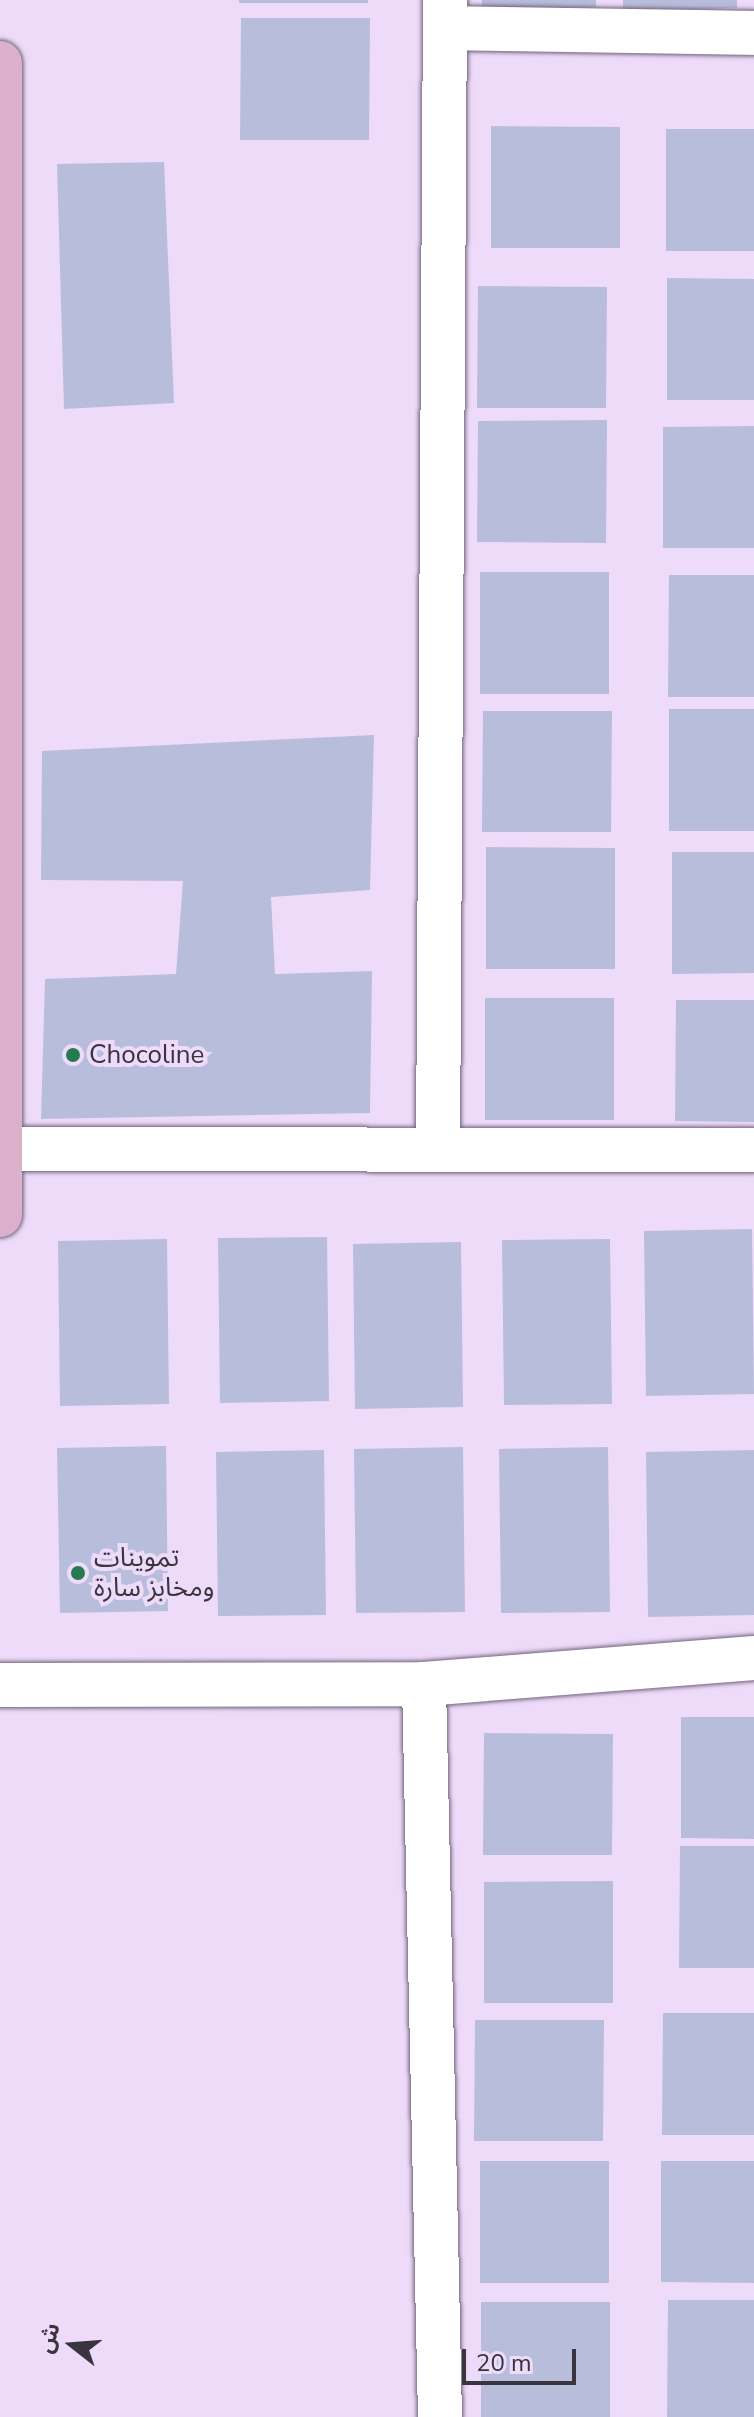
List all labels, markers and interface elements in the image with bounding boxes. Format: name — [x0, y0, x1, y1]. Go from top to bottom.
place label: Chocoline — [89, 1039, 204, 1071]
marker: Chocoline — [64, 1046, 82, 1064]
place label: تموينات ومخابز سارة — [94, 1542, 214, 1604]
marker: تموينات ومخابز سارة — [69, 1564, 87, 1582]
north arrow — [32, 2305, 112, 2385]
text: ش — [30, 2319, 68, 2357]
scale bar — [466, 2333, 580, 2383]
text: 20 m — [476, 2347, 532, 2379]

